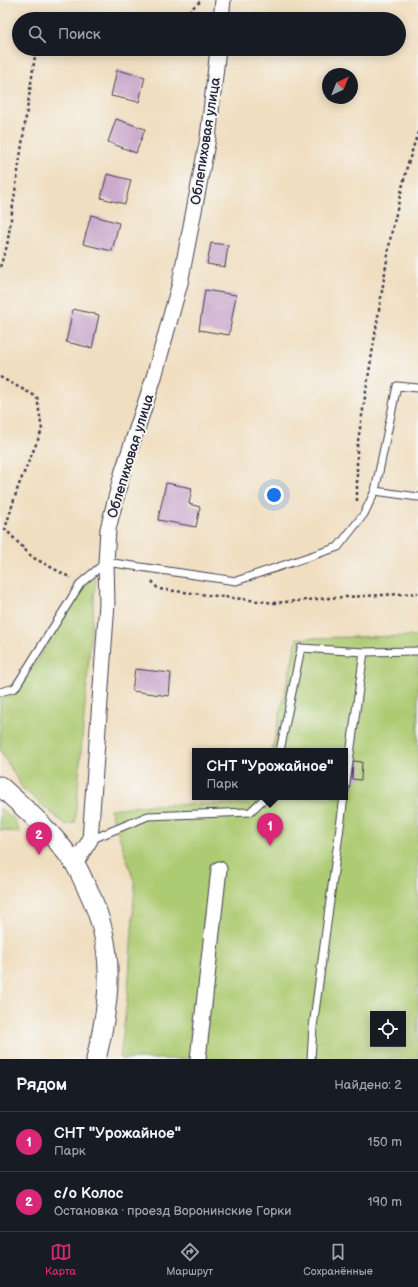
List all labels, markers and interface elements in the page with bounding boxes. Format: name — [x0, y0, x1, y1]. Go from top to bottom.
search box — [12, 12, 406, 56]
icon: search — [26, 23, 48, 45]
text: Поиск — [58, 25, 101, 44]
north arrow — [322, 68, 358, 104]
street label: Облепиховая улица — [187, 75, 224, 206]
street label: Облепиховая улица — [104, 391, 158, 520]
your location — [264, 485, 284, 505]
popup — [192, 748, 348, 800]
text: СНТ "Урожайное" — [206, 757, 334, 776]
text: Парк — [206, 776, 238, 792]
pin: 1 — [257, 813, 283, 846]
pin: 2 — [26, 822, 52, 855]
map controls — [370, 1011, 406, 1047]
button: locate — [370, 1011, 406, 1047]
text: Рядом — [16, 1075, 67, 1095]
text: Найдено: 2 — [334, 1077, 402, 1093]
text: СНТ "Урожайное" — [54, 1124, 181, 1143]
text: 1 — [26, 1134, 32, 1150]
text: 150 m — [368, 1134, 402, 1150]
text: Парк — [54, 1143, 86, 1159]
text: с/о Колос — [54, 1184, 123, 1203]
text: 2 — [25, 1194, 33, 1210]
text: 190 m — [368, 1194, 402, 1210]
text: Остановка · проезд Воронинские Горки — [54, 1203, 291, 1219]
tab: Карта — [45, 1241, 76, 1278]
tab: Маршрут — [166, 1241, 213, 1278]
tab: Сохранённые — [303, 1241, 373, 1278]

